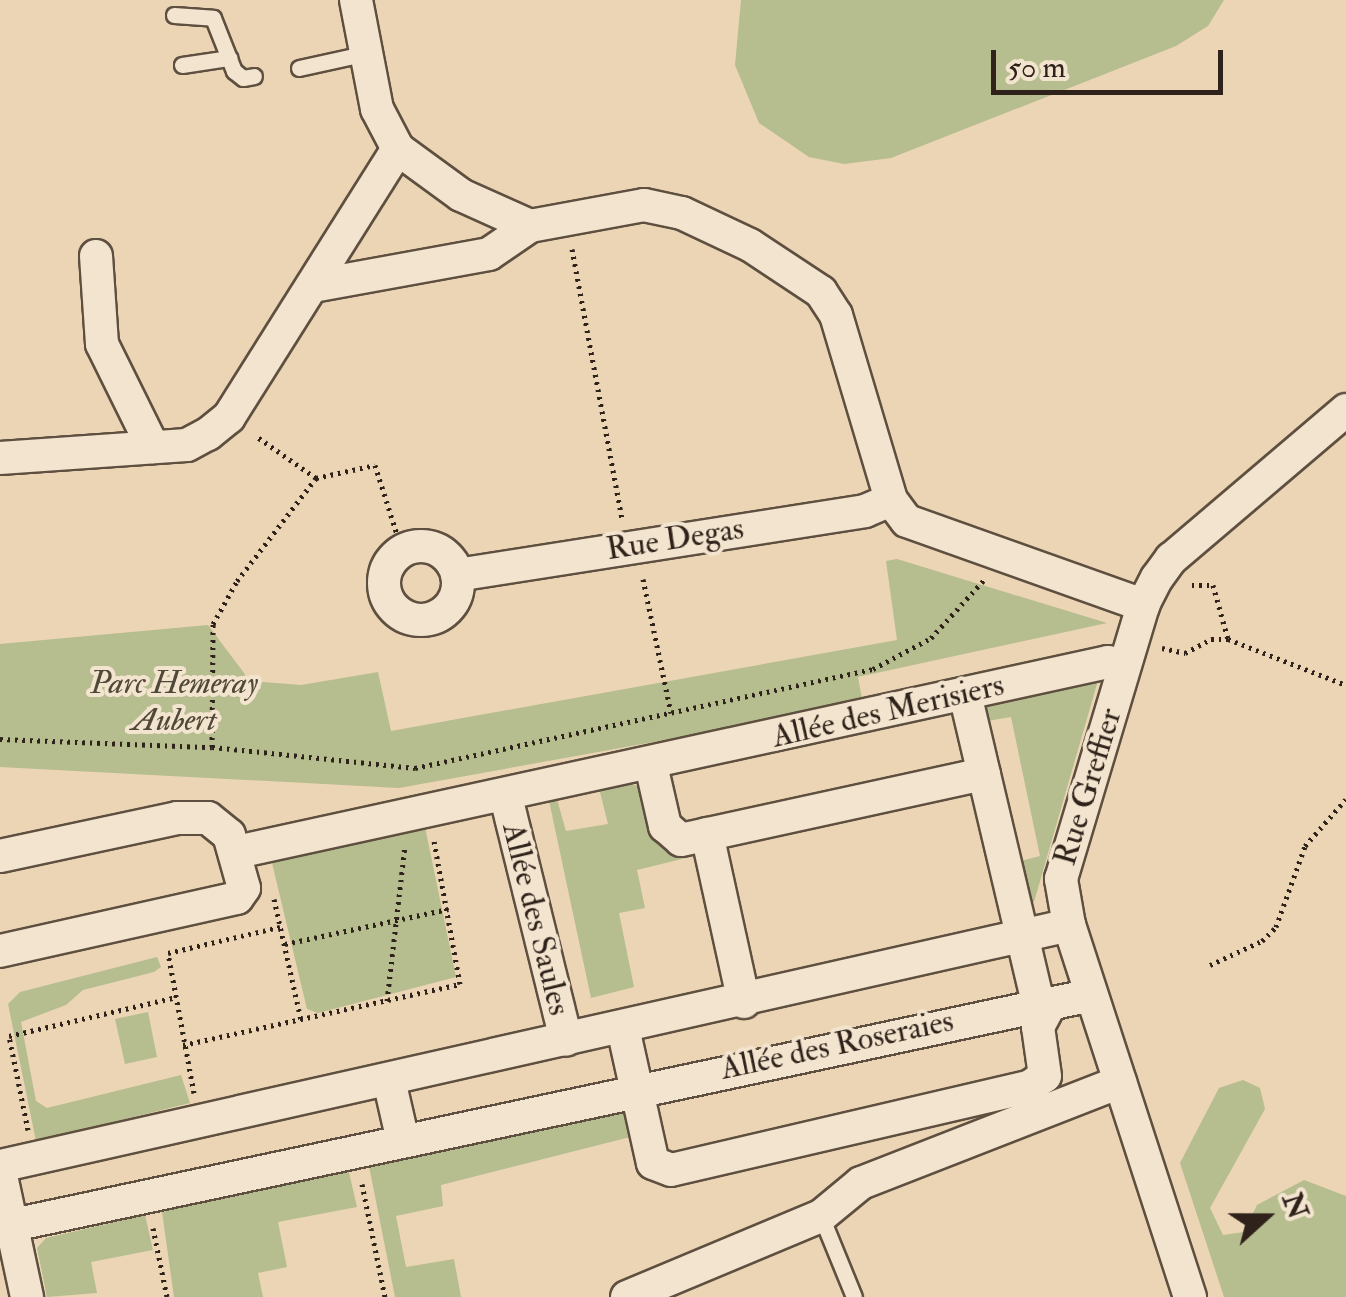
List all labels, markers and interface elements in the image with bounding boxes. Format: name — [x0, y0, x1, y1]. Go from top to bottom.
scale bar — [996, 30, 1228, 92]
text: 50 m — [1008, 49, 1066, 86]
street label: Rue Degas — [604, 509, 746, 569]
park label: Parc Hemeray Aubert — [90, 665, 258, 740]
street label: Allée des Merisiers — [768, 666, 1008, 756]
street label: Rue Greffier — [1046, 704, 1130, 870]
street label: Allée des Saules — [494, 819, 578, 1019]
street label: Allée des Roseraies — [717, 1002, 957, 1088]
north arrow — [1216, 1167, 1316, 1267]
text: N — [1274, 1188, 1315, 1224]

